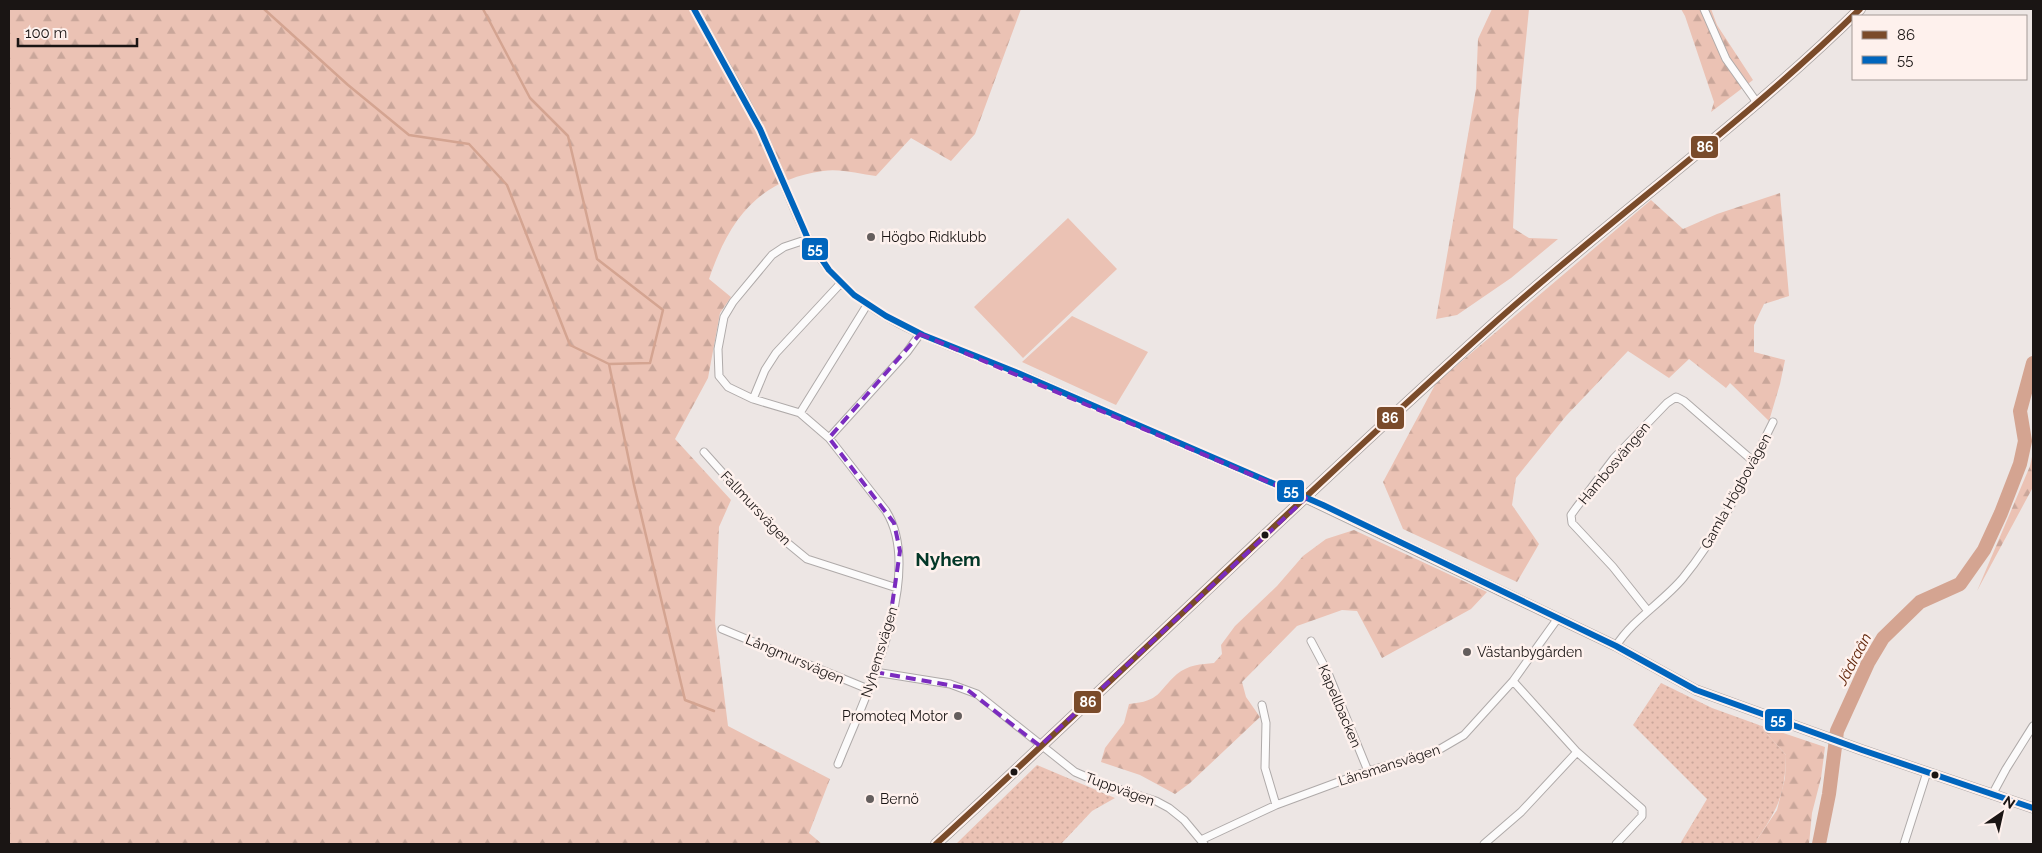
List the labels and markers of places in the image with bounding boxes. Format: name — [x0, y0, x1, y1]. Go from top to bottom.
place label: Högbo Ridklubb — [881, 229, 987, 245]
marker: Högbo Ridklubb — [865, 231, 877, 243]
unlabelled marker — [1260, 530, 1270, 540]
place label: Västanbygården — [1477, 644, 1582, 660]
marker: Västanbygården — [1461, 646, 1473, 658]
place label: Promoteq Motor — [842, 708, 948, 724]
marker: Promoteq Motor — [952, 710, 964, 722]
unlabelled marker — [1009, 767, 1019, 777]
unlabelled marker — [1930, 770, 1940, 780]
place label: Bernö — [880, 791, 919, 807]
marker: Bernö — [864, 793, 876, 805]

